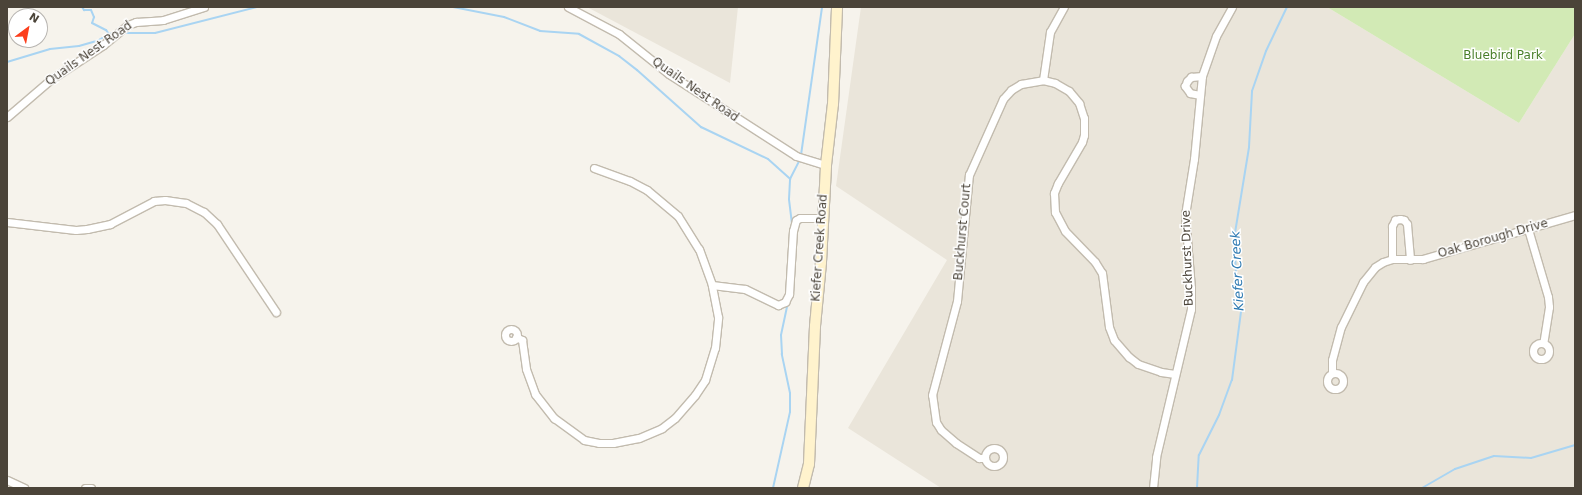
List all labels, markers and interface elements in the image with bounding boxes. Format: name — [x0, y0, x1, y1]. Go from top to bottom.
north arrow — [8, 8, 48, 48]
text: N — [27, 10, 41, 26]
street label: Quails Nest Road — [43, 19, 135, 89]
park label: Bluebird Park — [1463, 49, 1543, 63]
street label: Quails Nest Road — [649, 55, 741, 125]
street label: Buckhurst Court — [952, 183, 974, 281]
street label: Kiefer Creek Road — [809, 194, 831, 302]
street label: Buckhurst Drive — [1179, 210, 1197, 306]
street label: Oak Borough Drive — [1436, 216, 1550, 262]
water label: Kiefer Creek — [1228, 231, 1248, 311]

